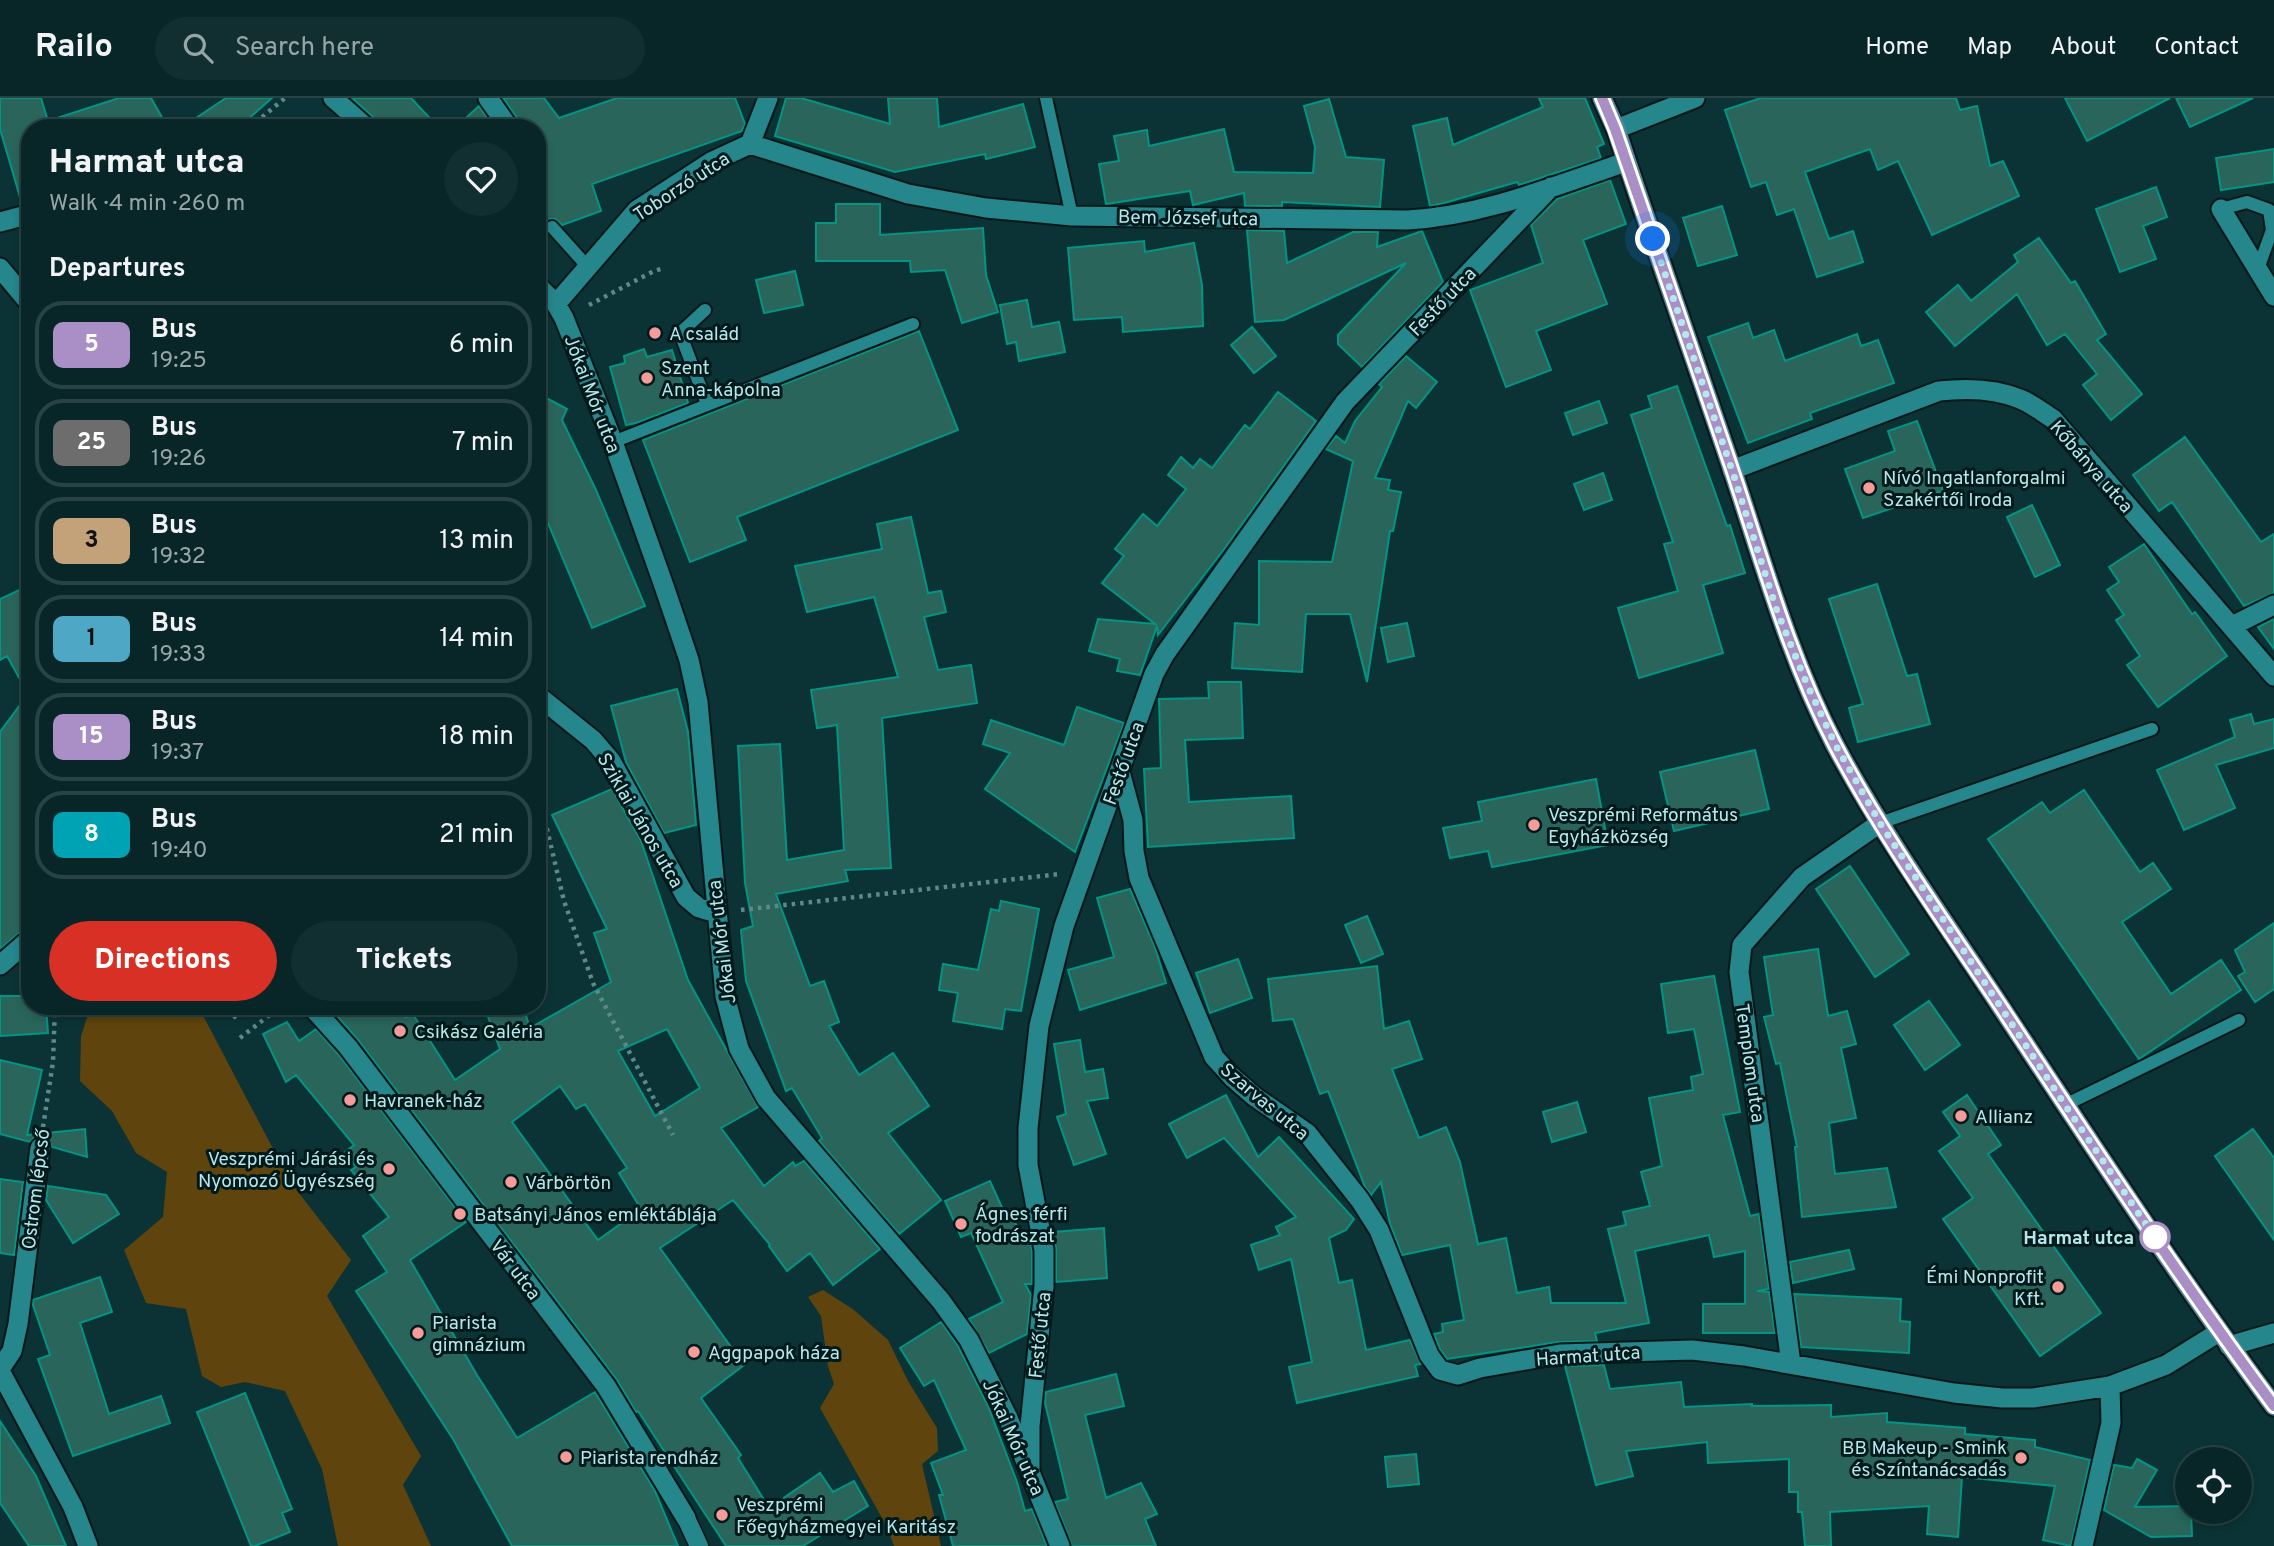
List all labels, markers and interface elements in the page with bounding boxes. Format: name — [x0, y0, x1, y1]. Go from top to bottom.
search box — [155, 17, 645, 80]
text: Railo — [35, 27, 113, 69]
icon: search — [179, 29, 217, 67]
text: Search here — [235, 32, 374, 65]
text: Home — [1865, 33, 1929, 63]
text: Map — [1967, 33, 2012, 63]
text: About — [2050, 33, 2116, 63]
text: Contact — [2154, 33, 2239, 63]
button: heart — [444, 142, 518, 216]
text: Harmat utca — [49, 143, 245, 185]
street label: Toborzó utca — [629, 148, 735, 228]
text: Walk · 4 min · 260 m — [49, 190, 245, 219]
street label: Bem József utca — [1118, 206, 1258, 232]
your location — [1635, 221, 1670, 256]
text: Departures — [49, 253, 186, 286]
street label: Festő utca — [1405, 263, 1482, 342]
text: Bus — [151, 314, 197, 347]
place label: A család — [669, 323, 739, 347]
marker: A család — [647, 325, 663, 341]
text: 6 min — [449, 329, 514, 362]
text: 5 — [84, 330, 99, 360]
street label: Jókai Mór utca — [558, 332, 625, 457]
text: 19:25 — [151, 347, 207, 376]
place label: Szent Anna-kápolna — [661, 357, 781, 403]
marker: Szent Anna-kápolna — [639, 370, 655, 386]
text: Bus — [151, 412, 197, 445]
street label: Kőbánya utca — [2044, 416, 2137, 519]
text: 7 min — [452, 427, 514, 460]
text: 25 — [77, 428, 106, 458]
text: 19:26 — [151, 445, 206, 474]
place label: Nívó Ingatlanforgalmi Szakértői Iroda — [1883, 467, 2066, 513]
marker: Nívó Ingatlanforgalmi Szakértői Iroda — [1861, 480, 1877, 496]
text: Bus — [151, 510, 197, 543]
text: 13 min — [439, 525, 514, 558]
text: 3 — [84, 526, 99, 556]
text: 19:32 — [151, 543, 206, 572]
text: Bus — [151, 608, 197, 641]
text: 14 min — [439, 623, 514, 656]
text: 1 — [87, 624, 96, 654]
text: 19:33 — [151, 641, 206, 670]
text: Bus — [151, 706, 197, 739]
street label: Festő utca — [1099, 719, 1151, 809]
text: 18 min — [439, 721, 514, 754]
text: 15 — [79, 722, 104, 752]
text: 19:37 — [151, 739, 204, 768]
street label: Sziklai János utca — [591, 749, 688, 893]
text: Bus — [151, 804, 197, 837]
place label: Veszprémi Református Egyházközség — [1548, 804, 1738, 850]
marker: Veszprémi Református Egyházközség — [1526, 817, 1542, 833]
text: 21 min — [439, 819, 514, 852]
text: 8 — [84, 820, 99, 850]
text: 19:40 — [151, 837, 208, 866]
street label: Jókai Mór utca — [703, 878, 742, 1005]
button: Directions — [49, 921, 277, 1001]
button: Tickets — [291, 921, 518, 1001]
street label: Templom utca — [1729, 1002, 1769, 1124]
place label: Csikász Galéria — [414, 1021, 543, 1045]
marker: Csikász Galéria — [392, 1023, 408, 1039]
street label: Szarvas utca — [1214, 1058, 1313, 1147]
place label: Havranek-ház — [364, 1090, 483, 1114]
marker: Havranek-ház — [342, 1092, 358, 1108]
place label: Allianz — [1975, 1106, 2033, 1130]
marker: Allianz — [1953, 1108, 1969, 1124]
street label: Ostrom lépcső — [18, 1126, 56, 1251]
place label: Veszprémi Járási és Nyomozó Ügyészség — [198, 1148, 375, 1194]
marker: Veszprémi Járási és Nyomozó Ügyészség — [381, 1161, 397, 1177]
place label: Várbörtön — [525, 1172, 611, 1196]
marker: Várbörtön — [503, 1174, 519, 1190]
place label: Ágnes férfi fodrászat — [975, 1202, 1068, 1249]
place label: Batsányi János emléktáblája — [474, 1204, 717, 1228]
marker: Batsányi János emléktáblája — [452, 1206, 468, 1222]
marker: Ágnes férfi fodrászat — [953, 1216, 969, 1232]
marker: Harmat utca — [2140, 1222, 2170, 1252]
place label: Harmat utca — [2023, 1227, 2134, 1251]
street label: Vár utca — [484, 1235, 545, 1305]
place label: Émi Nonprofit Kft. — [1926, 1265, 2044, 1312]
marker: Émi Nonprofit Kft. — [2050, 1279, 2066, 1295]
street label: Festő utca — [1025, 1291, 1057, 1380]
place label: Piarista gimnázium — [432, 1312, 526, 1358]
marker: Piarista gimnázium — [410, 1325, 426, 1341]
street label: Harmat utca — [1535, 1341, 1641, 1373]
place label: Aggpapok háza — [708, 1342, 840, 1366]
marker: Aggpapok háza — [686, 1344, 702, 1360]
street label: Jókai Mór utca — [976, 1376, 1048, 1500]
place label: BB Makeup - Smink és Színtanácsadás — [1842, 1437, 2007, 1483]
place label: Piarista rendház — [580, 1447, 719, 1471]
map controls — [2175, 1447, 2252, 1524]
button: locate — [2175, 1447, 2252, 1524]
marker: Piarista rendház — [558, 1449, 574, 1465]
marker: BB Makeup - Smink és Színtanácsadás — [2013, 1450, 2029, 1466]
place label: Veszprémi Főegyházmegyei Karitász — [736, 1494, 956, 1540]
marker: Veszprémi Főegyházmegyei Karitász — [714, 1507, 730, 1523]

